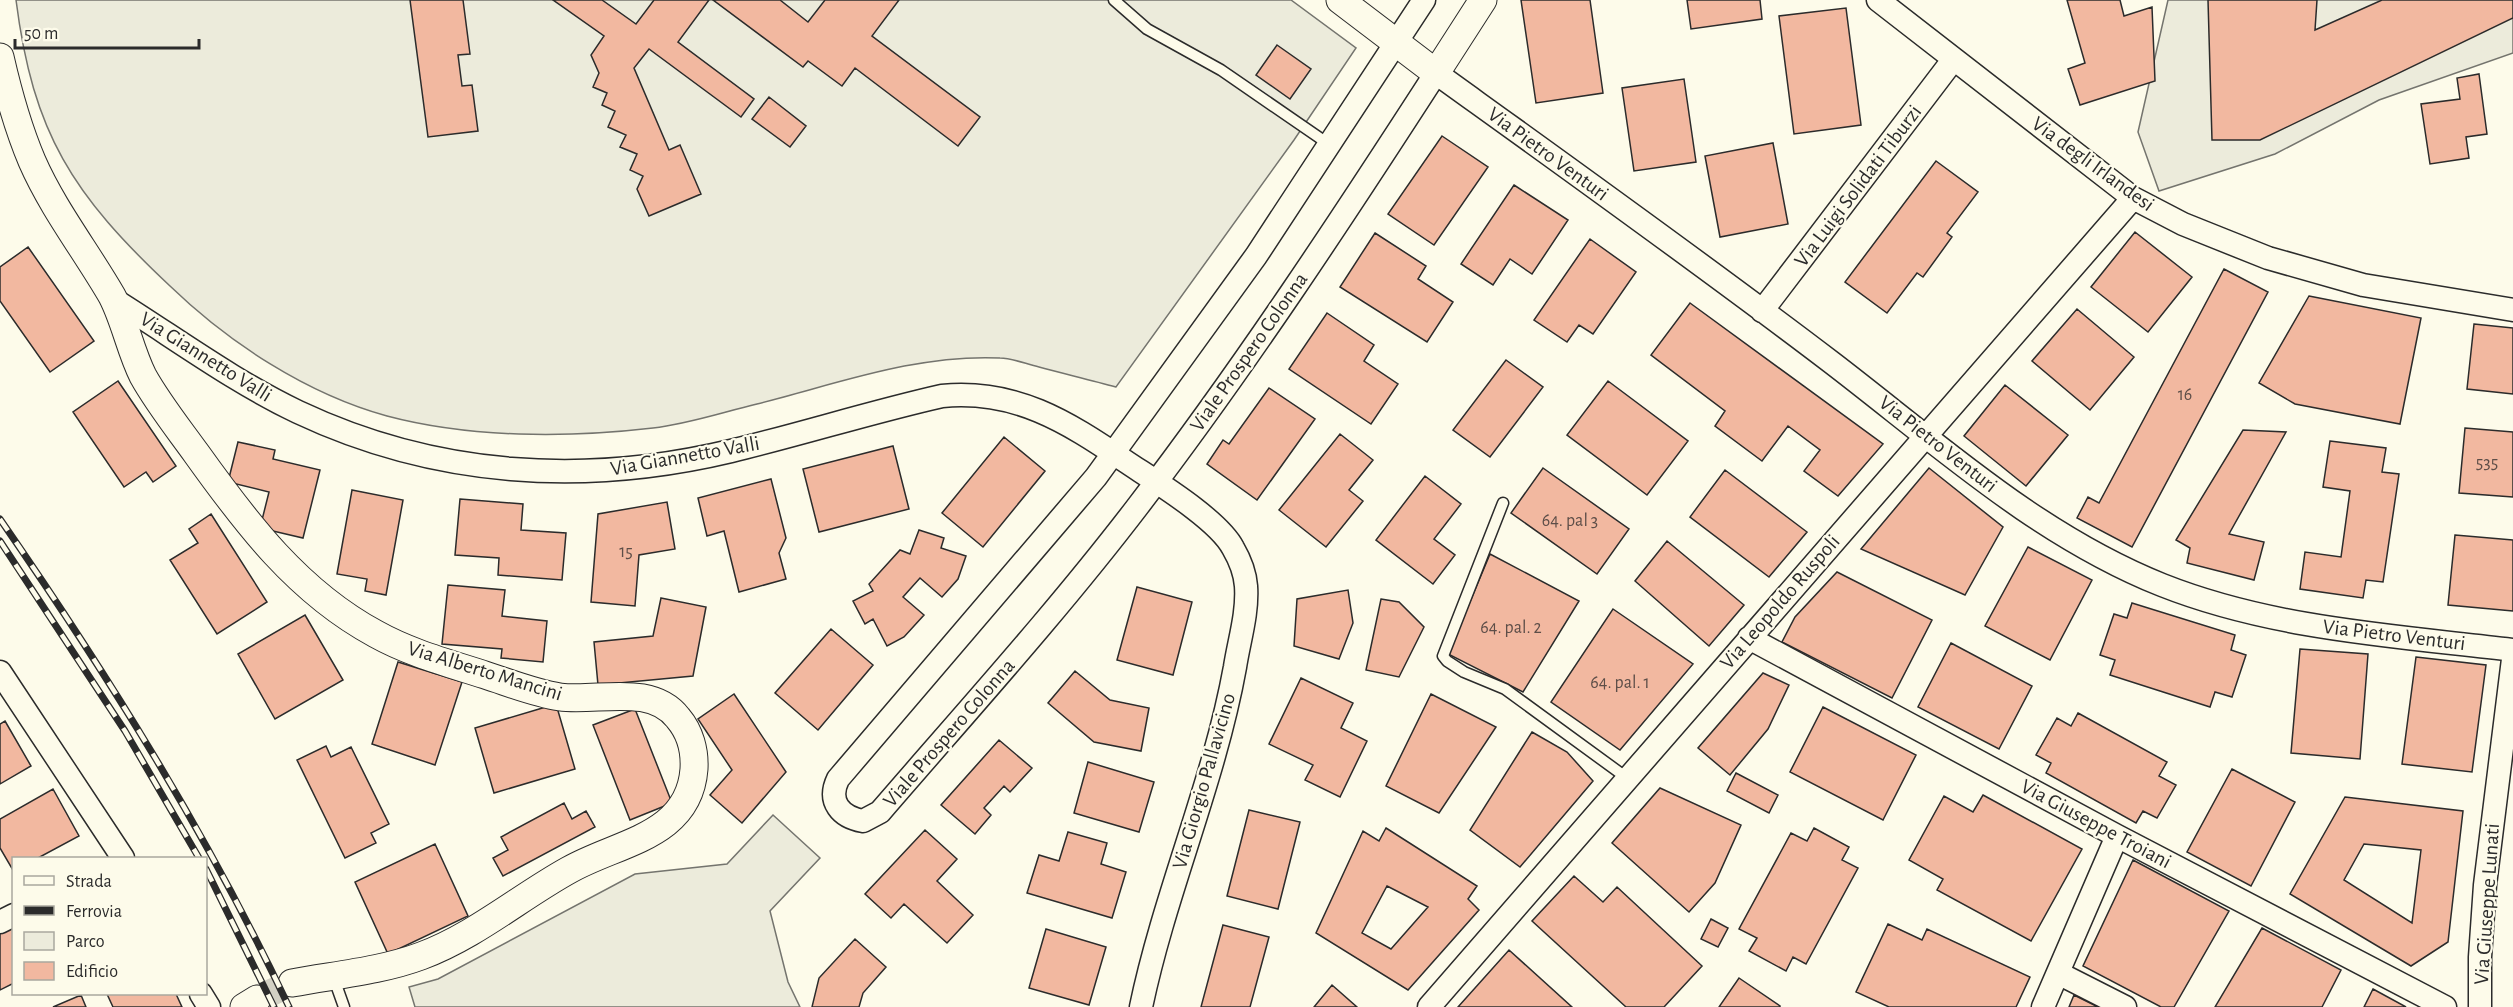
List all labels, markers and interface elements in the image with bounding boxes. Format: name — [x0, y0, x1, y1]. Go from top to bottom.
scale bar — [15, 12, 200, 50]
text: 50 m — [24, 25, 58, 43]
street label: Via Luigi Solidati Tiburzi — [1790, 101, 1926, 271]
street label: Via Pietro Venturi — [1484, 103, 1612, 205]
street label: Via degli Irlandesi — [2028, 113, 2158, 215]
street label: Viale Prospero Colonna — [1186, 268, 1312, 435]
street label: Via Giannetto Valli — [136, 308, 276, 406]
house number: 16 — [2178, 386, 2192, 404]
street label: Via Pietro Venturi — [1875, 392, 2001, 496]
street label: Via Giannetto Valli — [609, 433, 761, 479]
house number: 535 — [2476, 454, 2498, 472]
house number: 64. pal 3 — [1542, 512, 1598, 530]
street label: Via Leopoldo Ruspoli — [1716, 531, 1844, 673]
house number: 15 — [619, 543, 633, 561]
street label: Via Pietro Venturi — [2321, 616, 2467, 654]
house number: 64. pal. 2 — [1480, 619, 1542, 637]
street label: Via Alberto Mancini — [405, 637, 565, 705]
street label: Viale Prospero Colonna — [879, 655, 1019, 811]
house number: 64. pal. 1 — [1590, 674, 1650, 692]
street label: Via Giorgio Pallavicino — [1169, 691, 1239, 871]
street label: Via Giuseppe Troiani — [2017, 776, 2175, 872]
street label: Via Giuseppe Lunati — [2471, 822, 2503, 986]
legend — [12, 857, 207, 995]
text: Strada — [66, 873, 112, 891]
text: Ferrovia — [66, 903, 122, 921]
text: Parco — [66, 933, 105, 951]
text: Edificio — [66, 963, 118, 981]

